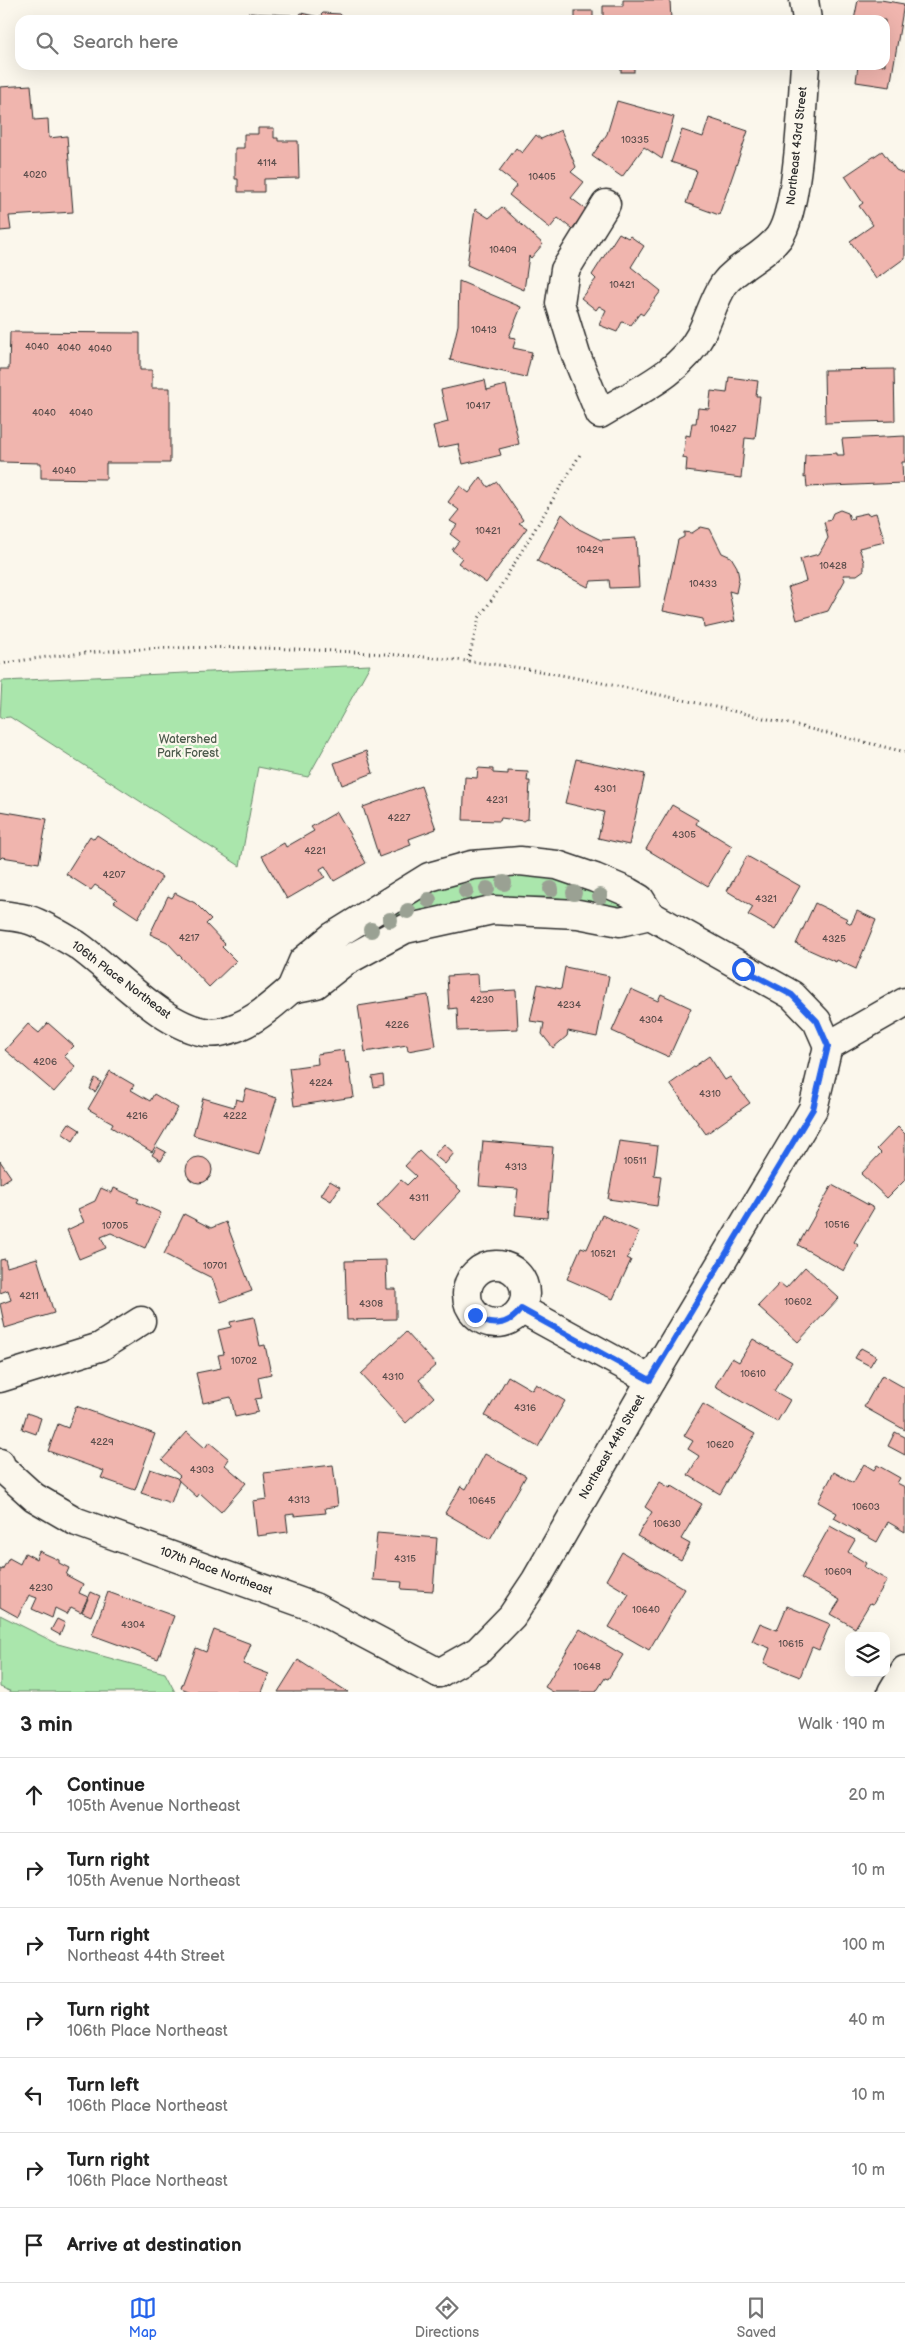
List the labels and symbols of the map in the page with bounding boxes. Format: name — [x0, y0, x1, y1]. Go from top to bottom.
street label: Northeast 43rd Street — [783, 86, 811, 206]
house number: 10335 — [621, 134, 649, 146]
house number: 4114 — [257, 157, 277, 169]
house number: 4020 — [23, 169, 47, 181]
house number: 10405 — [528, 171, 556, 183]
house number: 10409 — [489, 244, 517, 256]
house number: 10421 — [609, 279, 635, 291]
house number: 10413 — [471, 324, 497, 336]
house number: 4040 — [25, 341, 49, 353]
house number: 4040 — [57, 342, 81, 354]
house number: 4040 — [88, 343, 112, 355]
house number: 10417 — [466, 400, 490, 412]
house number: 4040 — [32, 407, 56, 419]
house number: 4040 — [69, 407, 93, 419]
house number: 10427 — [710, 423, 736, 435]
house number: 4040 — [52, 465, 76, 477]
house number: 10421 — [475, 525, 501, 537]
house number: 10429 — [576, 544, 604, 556]
house number: 10428 — [819, 560, 847, 572]
house number: 10433 — [689, 578, 717, 590]
park label: Watershed Park Forest — [157, 732, 219, 761]
house number: 4301 — [594, 783, 616, 795]
house number: 4231 — [486, 794, 508, 806]
house number: 4227 — [388, 812, 410, 824]
house number: 4305 — [672, 829, 696, 841]
house number: 4221 — [304, 845, 326, 857]
house number: 4207 — [103, 869, 125, 881]
house number: 4321 — [755, 893, 777, 905]
house number: 4217 — [179, 932, 199, 944]
house number: 4325 — [822, 933, 846, 945]
street label: 106th Place Northeast — [68, 938, 174, 1022]
route start — [732, 958, 755, 981]
house number: 4230 — [470, 994, 494, 1006]
house number: 4234 — [557, 999, 581, 1011]
house number: 4304 — [639, 1014, 663, 1026]
house number: 4226 — [385, 1019, 409, 1031]
house number: 4206 — [33, 1056, 57, 1068]
house number: 4224 — [309, 1077, 333, 1089]
house number: 4310 — [699, 1088, 721, 1100]
house number: 4216 — [126, 1110, 148, 1122]
house number: 4222 — [223, 1110, 247, 1122]
house number: 10511 — [623, 1155, 647, 1167]
house number: 4313 — [505, 1161, 527, 1173]
house number: 4311 — [409, 1192, 429, 1204]
house number: 10516 — [824, 1219, 850, 1231]
house number: 10705 — [102, 1220, 128, 1232]
house number: 10521 — [590, 1248, 616, 1260]
house number: 10701 — [203, 1260, 227, 1272]
house number: 4211 — [19, 1290, 39, 1302]
house number: 10602 — [784, 1296, 812, 1308]
house number: 4308 — [359, 1298, 383, 1310]
route end — [464, 1304, 487, 1327]
house number: 10702 — [231, 1355, 257, 1367]
house number: 10610 — [740, 1368, 766, 1380]
house number: 4310 — [382, 1371, 404, 1383]
street label: Northeast 44th Street — [576, 1392, 648, 1502]
house number: 4316 — [514, 1402, 536, 1414]
house number: 4229 — [90, 1436, 114, 1448]
house number: 10620 — [706, 1439, 734, 1451]
house number: 4303 — [190, 1464, 214, 1476]
house number: 4313 — [288, 1494, 310, 1506]
house number: 10645 — [468, 1495, 496, 1507]
house number: 10603 — [852, 1501, 880, 1513]
house number: 10630 — [653, 1518, 681, 1530]
street label: 107th Place Northeast — [158, 1544, 275, 1599]
house number: 4315 — [394, 1553, 416, 1565]
house number: 10609 — [824, 1566, 852, 1578]
house number: 4230 — [29, 1582, 53, 1594]
house number: 10640 — [632, 1604, 660, 1616]
house number: 4304 — [121, 1619, 145, 1631]
house number: 10615 — [778, 1638, 804, 1650]
house number: 10648 — [573, 1661, 601, 1673]

